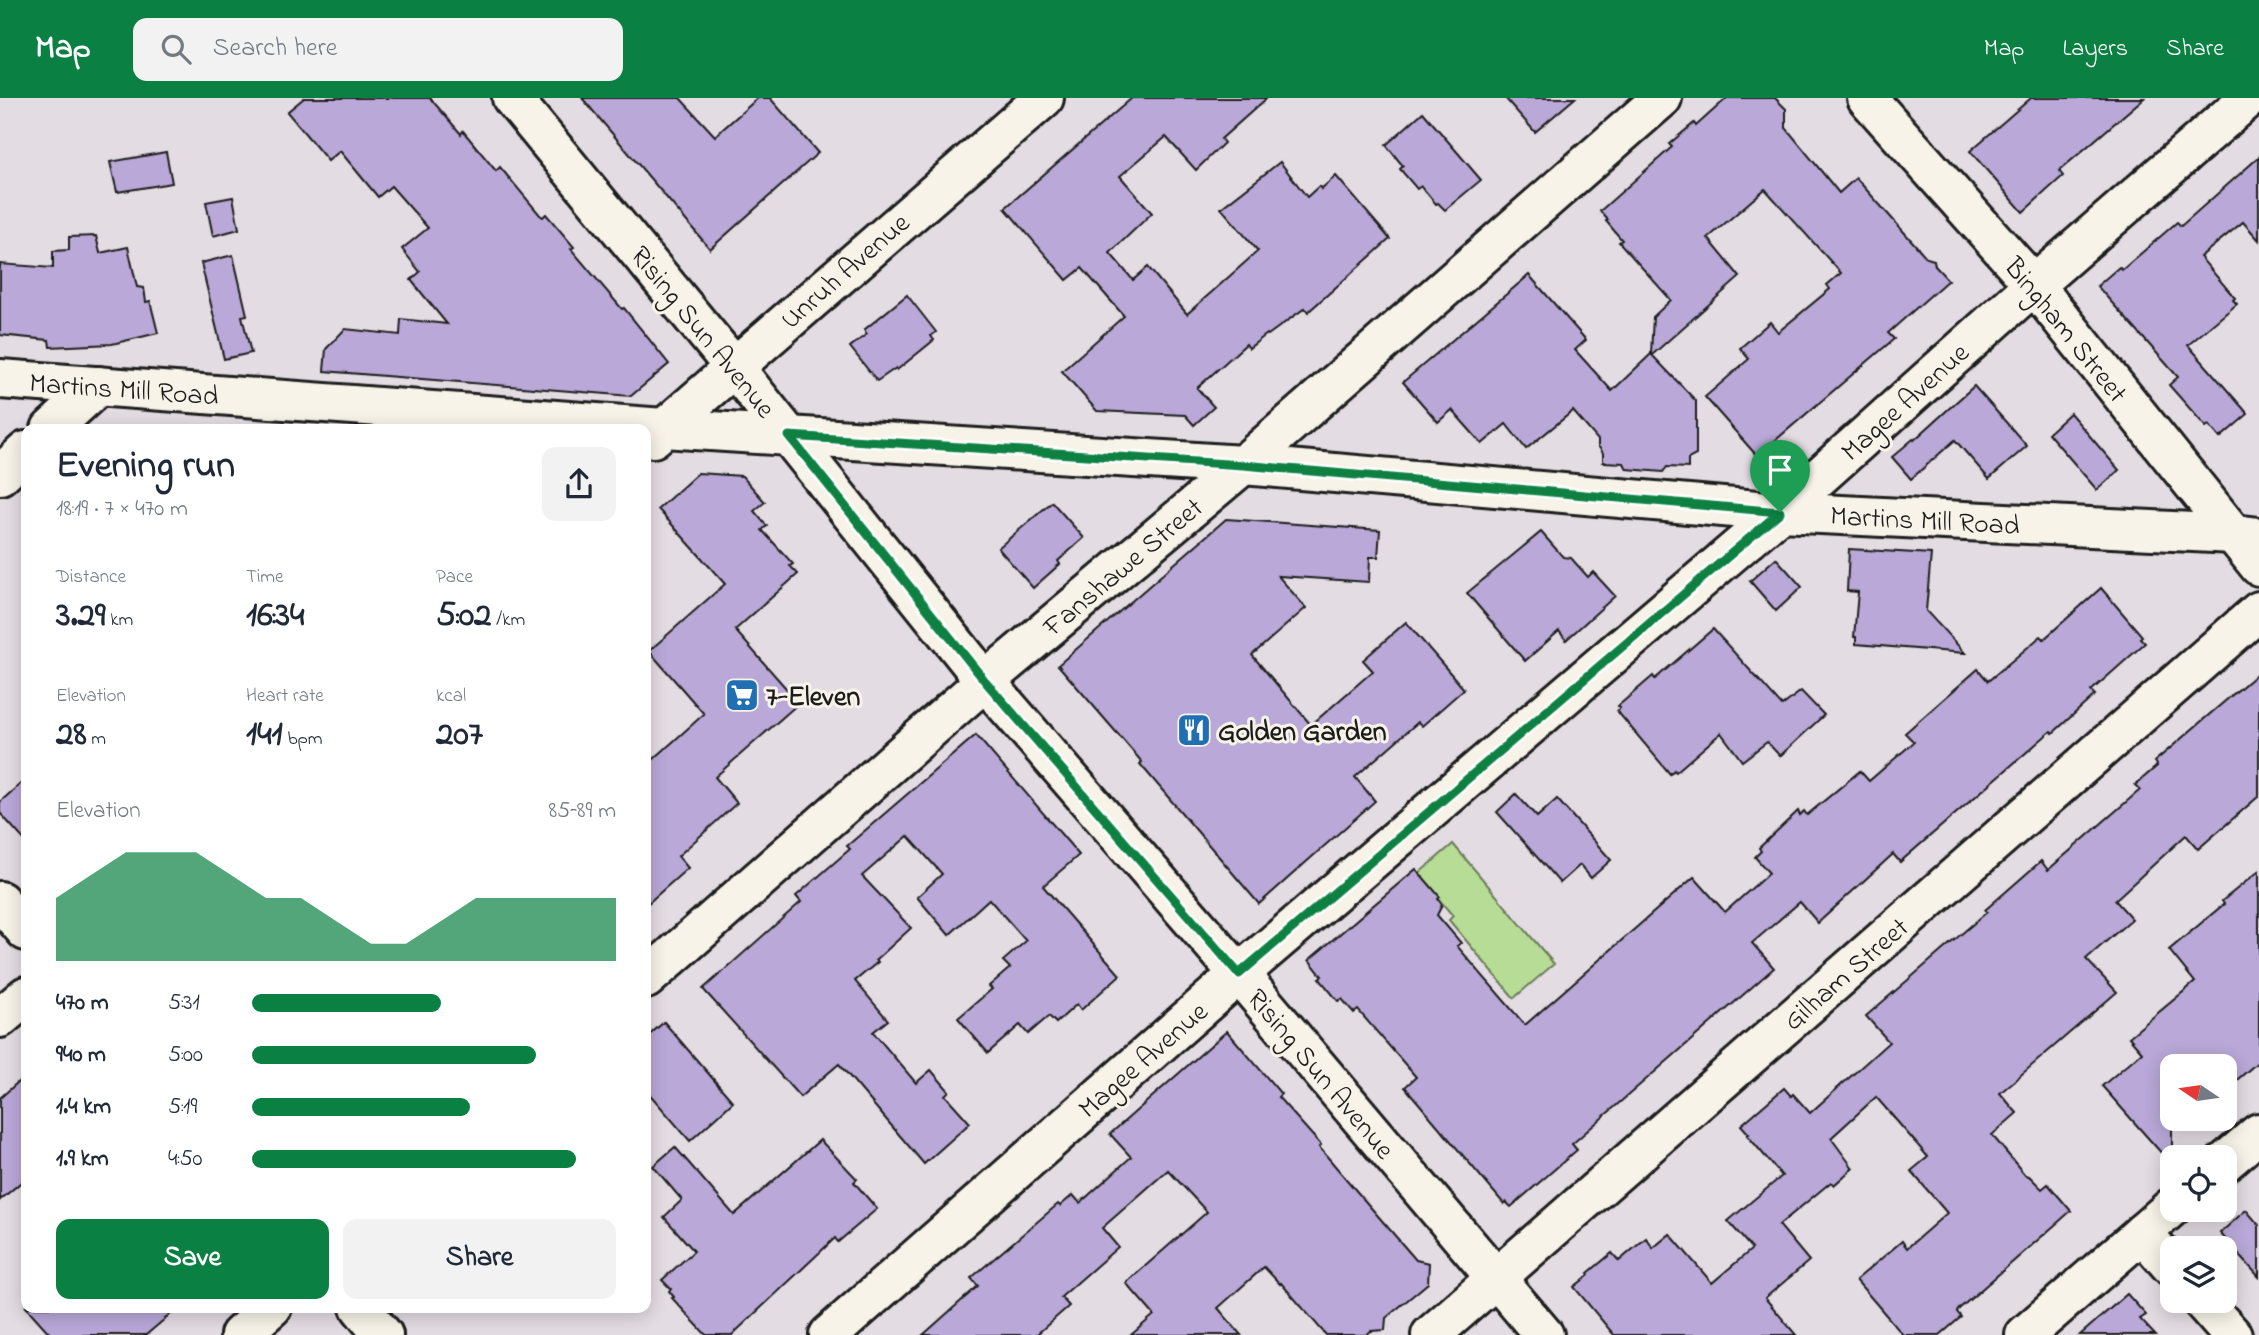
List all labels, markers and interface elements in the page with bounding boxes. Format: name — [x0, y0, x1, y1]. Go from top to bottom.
search box — [133, 18, 623, 81]
text: Map — [35, 25, 91, 73]
icon: search — [157, 30, 195, 68]
text: Search here — [213, 30, 337, 68]
text: Map — [1984, 32, 2024, 67]
text: Layers — [2062, 32, 2128, 67]
text: Share — [2166, 32, 2224, 67]
street label: Unruh Avenue — [772, 204, 921, 341]
street label: Rising Sun Avenue — [619, 238, 784, 429]
street label: Bingham Street — [1992, 249, 2136, 413]
street label: Magee Avenue — [1833, 334, 1980, 473]
street label: Martins Mill Road — [28, 364, 220, 419]
text: Evening run — [56, 439, 235, 495]
pin — [1750, 440, 1810, 512]
button: share — [542, 447, 616, 521]
icon: arrive — [1761, 451, 1799, 489]
street label: Fanshawe Street — [1034, 489, 1213, 649]
text: 18:19 · 7 × 470 m — [56, 493, 188, 526]
street label: Martins Mill Road — [1829, 497, 2021, 548]
text: Distance — [56, 564, 126, 591]
text: Time — [246, 564, 284, 591]
text: Pace — [436, 564, 473, 591]
text: 3.29 — [56, 591, 106, 642]
text: 16:34 — [246, 591, 304, 642]
text: 5:02 — [436, 591, 492, 642]
text: km — [106, 607, 133, 634]
text: /km — [492, 607, 525, 634]
supermarket icon: 7-Eleven — [723, 676, 761, 714]
place label: 7-Eleven — [766, 678, 860, 719]
text: Elevation — [56, 683, 126, 710]
text: Heart rate — [246, 683, 324, 710]
text: kcal — [436, 683, 466, 710]
text: 28 — [56, 710, 87, 761]
text: 141 — [246, 710, 283, 761]
text: 207 — [436, 710, 483, 761]
restaurant icon: Golden Garden — [1175, 711, 1213, 749]
place label: Golden Garden — [1218, 713, 1387, 754]
text: m — [87, 726, 106, 753]
text: bpm — [283, 726, 323, 753]
text: Elevation — [56, 795, 141, 828]
text: 85–89 m — [548, 795, 616, 828]
street label: Gilham Street — [1775, 909, 1919, 1042]
street label: Rising Sun Avenue — [1236, 981, 1403, 1170]
text: 470 m — [56, 987, 109, 1020]
text: 5:31 — [168, 987, 200, 1020]
street label: Magee Avenue — [1070, 993, 1219, 1130]
text: 940 m — [56, 1039, 106, 1072]
text: 5:00 — [168, 1039, 203, 1072]
north arrow — [2160, 1054, 2236, 1130]
map controls — [2160, 1054, 2237, 1313]
text: 1.4 km — [56, 1091, 111, 1124]
text: 5:19 — [168, 1091, 197, 1124]
text: 1.9 km — [56, 1143, 109, 1176]
text: 4:50 — [168, 1143, 203, 1176]
button: locate — [2160, 1145, 2237, 1222]
button: Save — [56, 1219, 329, 1299]
button: Share — [343, 1219, 616, 1299]
button: layers — [2160, 1236, 2237, 1313]

